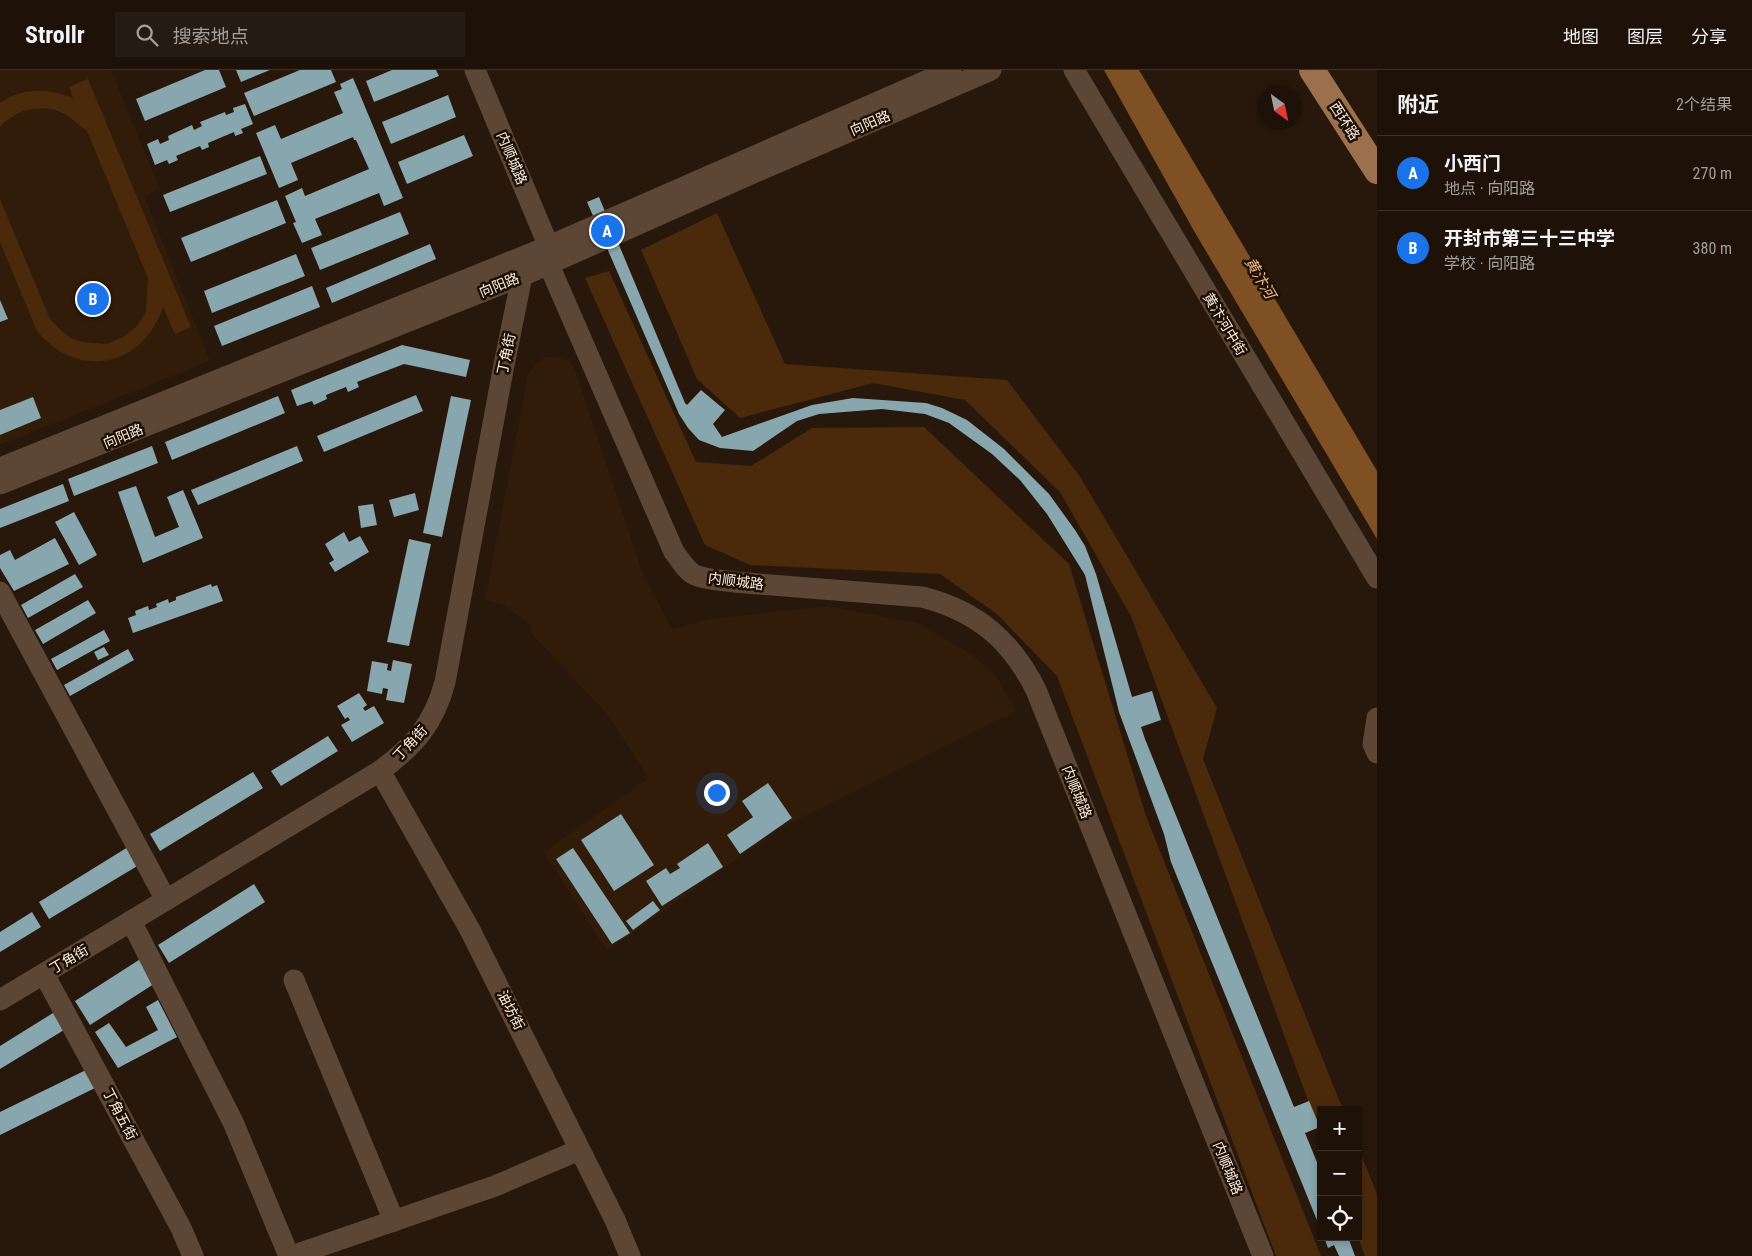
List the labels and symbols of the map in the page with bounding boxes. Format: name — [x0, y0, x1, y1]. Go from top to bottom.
north arrow — [1257, 85, 1302, 130]
street label: 西环路 — [1327, 99, 1363, 143]
street label: 向阳路 — [848, 107, 892, 139]
street label: 内顺城路 — [494, 129, 530, 187]
pin: A — [591, 212, 623, 250]
water label: 黄汴河 — [1241, 254, 1281, 304]
street label: 向阳路 — [477, 270, 521, 300]
pin: B — [77, 280, 109, 318]
street label: 黄汴河中街 — [1200, 290, 1250, 358]
street label: 丁角街 — [494, 332, 518, 376]
street label: 向阳路 — [101, 421, 145, 451]
street label: 内顺城路 — [707, 570, 765, 592]
street label: 丁角街 — [390, 722, 430, 764]
street label: 内顺城路 — [1059, 763, 1095, 821]
your location — [704, 780, 730, 806]
street label: 丁角街 — [47, 941, 91, 977]
street label: 油坊街 — [494, 988, 528, 1032]
street label: 丁角五街 — [100, 1086, 140, 1142]
street label: 内顺城路 — [1210, 1139, 1246, 1197]

